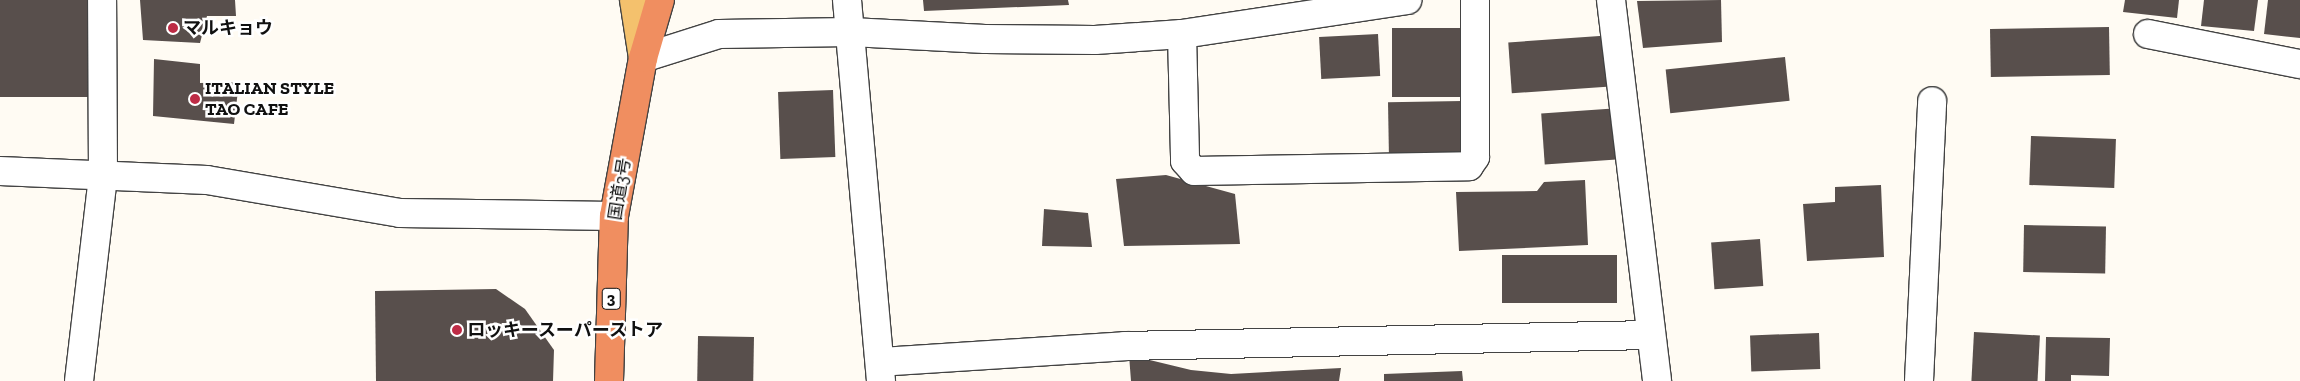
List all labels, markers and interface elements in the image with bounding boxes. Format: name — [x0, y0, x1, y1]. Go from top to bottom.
place label: マルキョウ — [183, 17, 273, 39]
marker: マルキョウ — [167, 22, 179, 34]
place label: ITALIAN STYLE TAO CAFE — [205, 78, 334, 120]
marker: ITALIAN STYLE TAO CAFE — [189, 93, 201, 105]
street label: 国道3号 — [604, 156, 636, 222]
road number: 3 — [601, 286, 621, 312]
place label: ロッキースーパーストア — [467, 319, 665, 341]
marker: ロッキースーパーストア — [451, 324, 463, 336]

